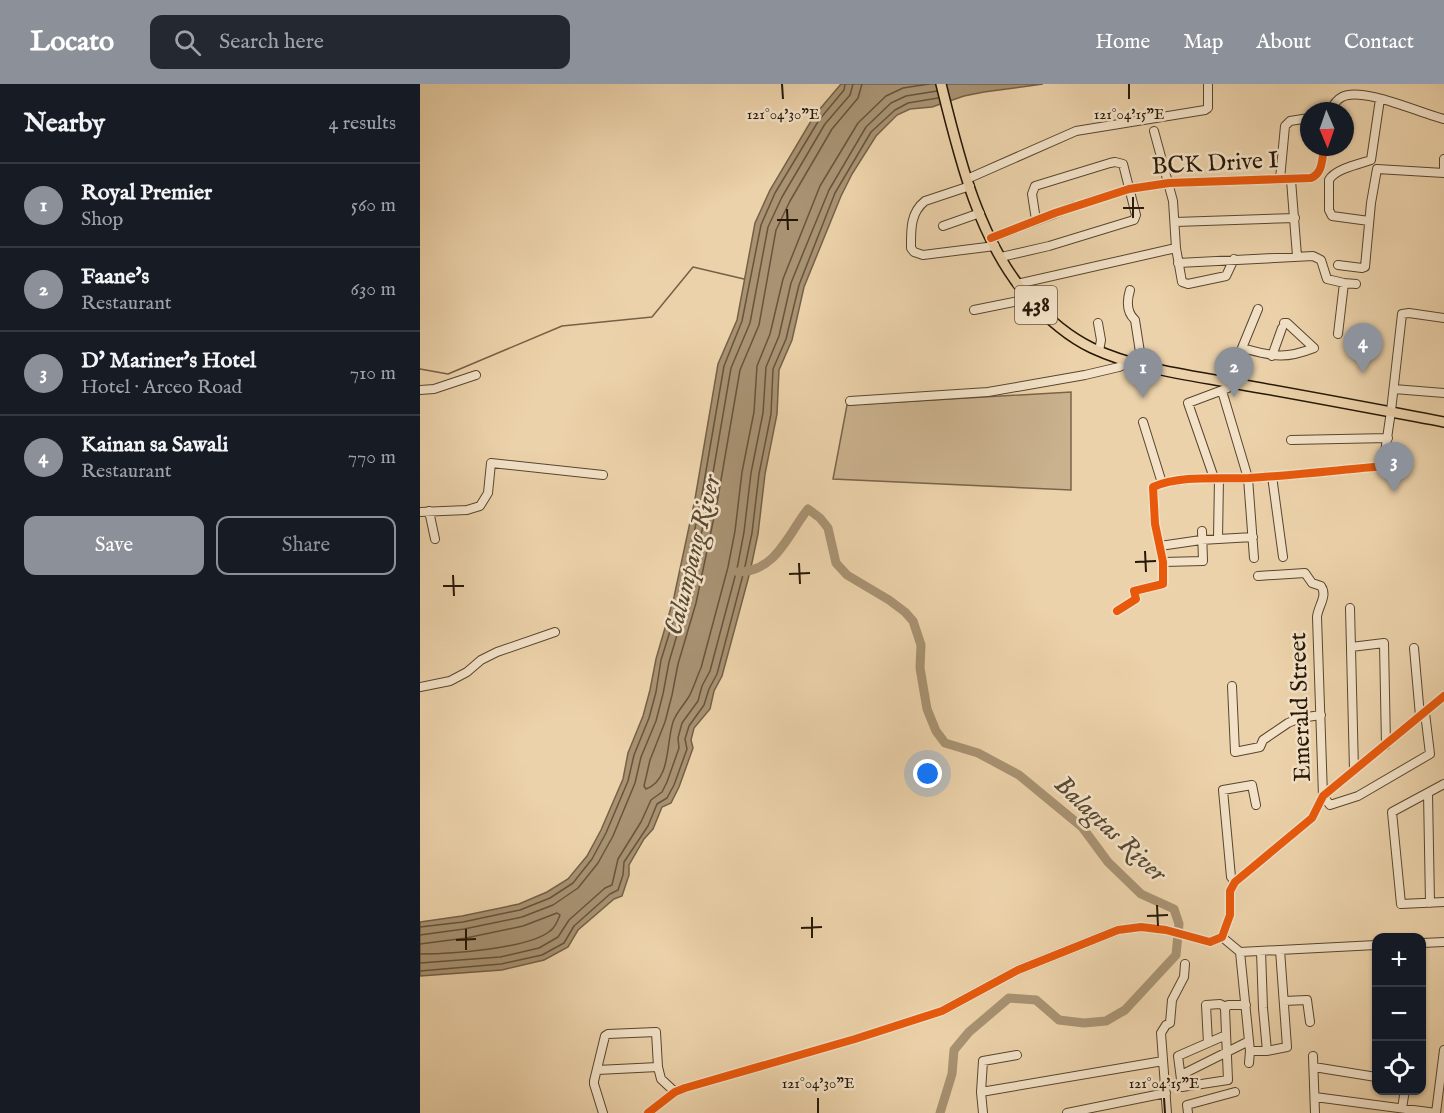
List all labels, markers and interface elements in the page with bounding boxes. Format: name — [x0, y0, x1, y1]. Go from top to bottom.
search box — [150, 15, 570, 69]
text: Locato — [30, 25, 114, 60]
icon: search — [171, 26, 204, 59]
text: Search here — [219, 28, 324, 56]
text: Home — [1095, 29, 1150, 56]
text: Map — [1183, 29, 1223, 56]
text: About — [1256, 29, 1311, 56]
text: Contact — [1344, 29, 1414, 56]
north arrow — [1300, 102, 1354, 156]
text: 121°04'30"E — [747, 105, 819, 124]
text: 121°04'15"E — [1094, 105, 1164, 124]
text: Nearby — [24, 107, 105, 140]
text: 4 results — [329, 111, 396, 136]
street label: BCK Drive I — [1151, 145, 1279, 183]
text: Royal Premier — [81, 179, 212, 207]
text: 1 — [40, 193, 47, 218]
text: 560 m — [351, 193, 396, 218]
text: Shop — [81, 207, 123, 232]
text: Faane's — [81, 263, 149, 291]
text: 2 — [39, 277, 48, 302]
text: 630 m — [350, 277, 396, 302]
road number: 438 — [1015, 286, 1057, 324]
text: Restaurant — [81, 291, 172, 316]
pin: 4 — [1344, 324, 1382, 373]
text: D' Mariner's Hotel — [81, 347, 256, 375]
pin: 1 — [1124, 348, 1162, 398]
pin: 2 — [1214, 348, 1254, 397]
text: 3 — [40, 361, 47, 386]
text: 710 m — [350, 361, 396, 386]
text: Hotel · Arceo Road — [81, 375, 242, 400]
text: Kainan sa Sawali — [81, 431, 228, 459]
pin: 3 — [1374, 442, 1414, 492]
text: 4 — [39, 445, 48, 470]
text: 770 m — [348, 445, 396, 470]
text: Restaurant — [81, 459, 172, 484]
water label: Calumpang River — [657, 470, 730, 639]
button: Save — [24, 516, 204, 575]
button: Share — [216, 516, 396, 575]
street label: Emerald Street — [1283, 632, 1319, 782]
your location — [913, 759, 942, 788]
water label: Balagtas River — [1046, 768, 1174, 891]
map controls — [1372, 933, 1426, 1095]
button: + — [1372, 933, 1426, 987]
button: − — [1372, 987, 1426, 1041]
button: locate — [1372, 1041, 1426, 1095]
text: 121°04'30"E — [782, 1074, 854, 1093]
text: 121°04'15"E — [1129, 1074, 1199, 1093]

